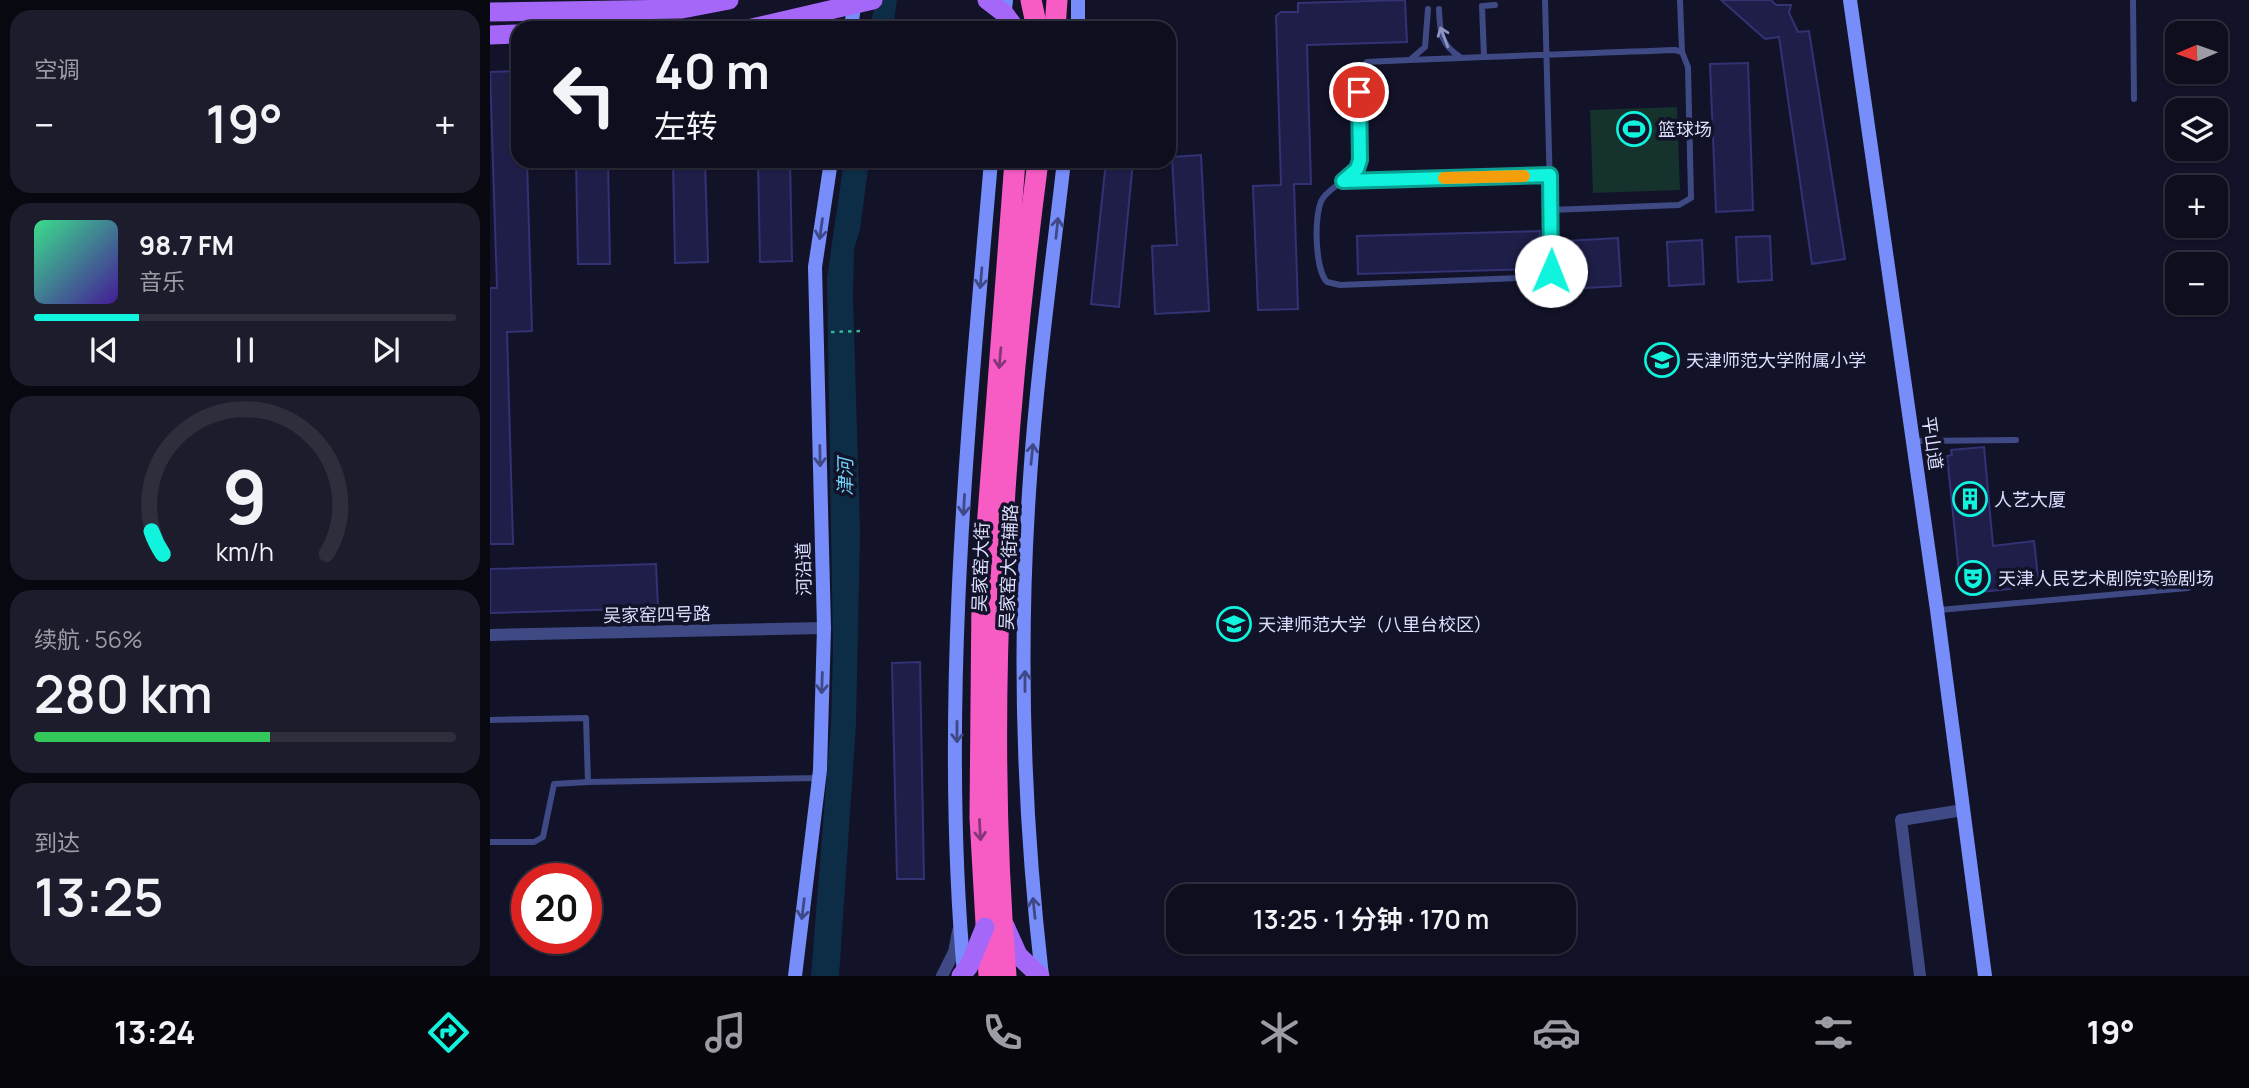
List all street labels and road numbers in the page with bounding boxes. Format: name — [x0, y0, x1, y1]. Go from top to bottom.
street label: 平山道 — [1917, 415, 1949, 471]
street label: 吴家窑大街辅路 — [994, 504, 1022, 630]
street label: 吴家窑大街 — [966, 522, 994, 612]
street label: 河沿道 — [791, 542, 815, 596]
street label: 吴家窑四号路 — [603, 601, 711, 627]

